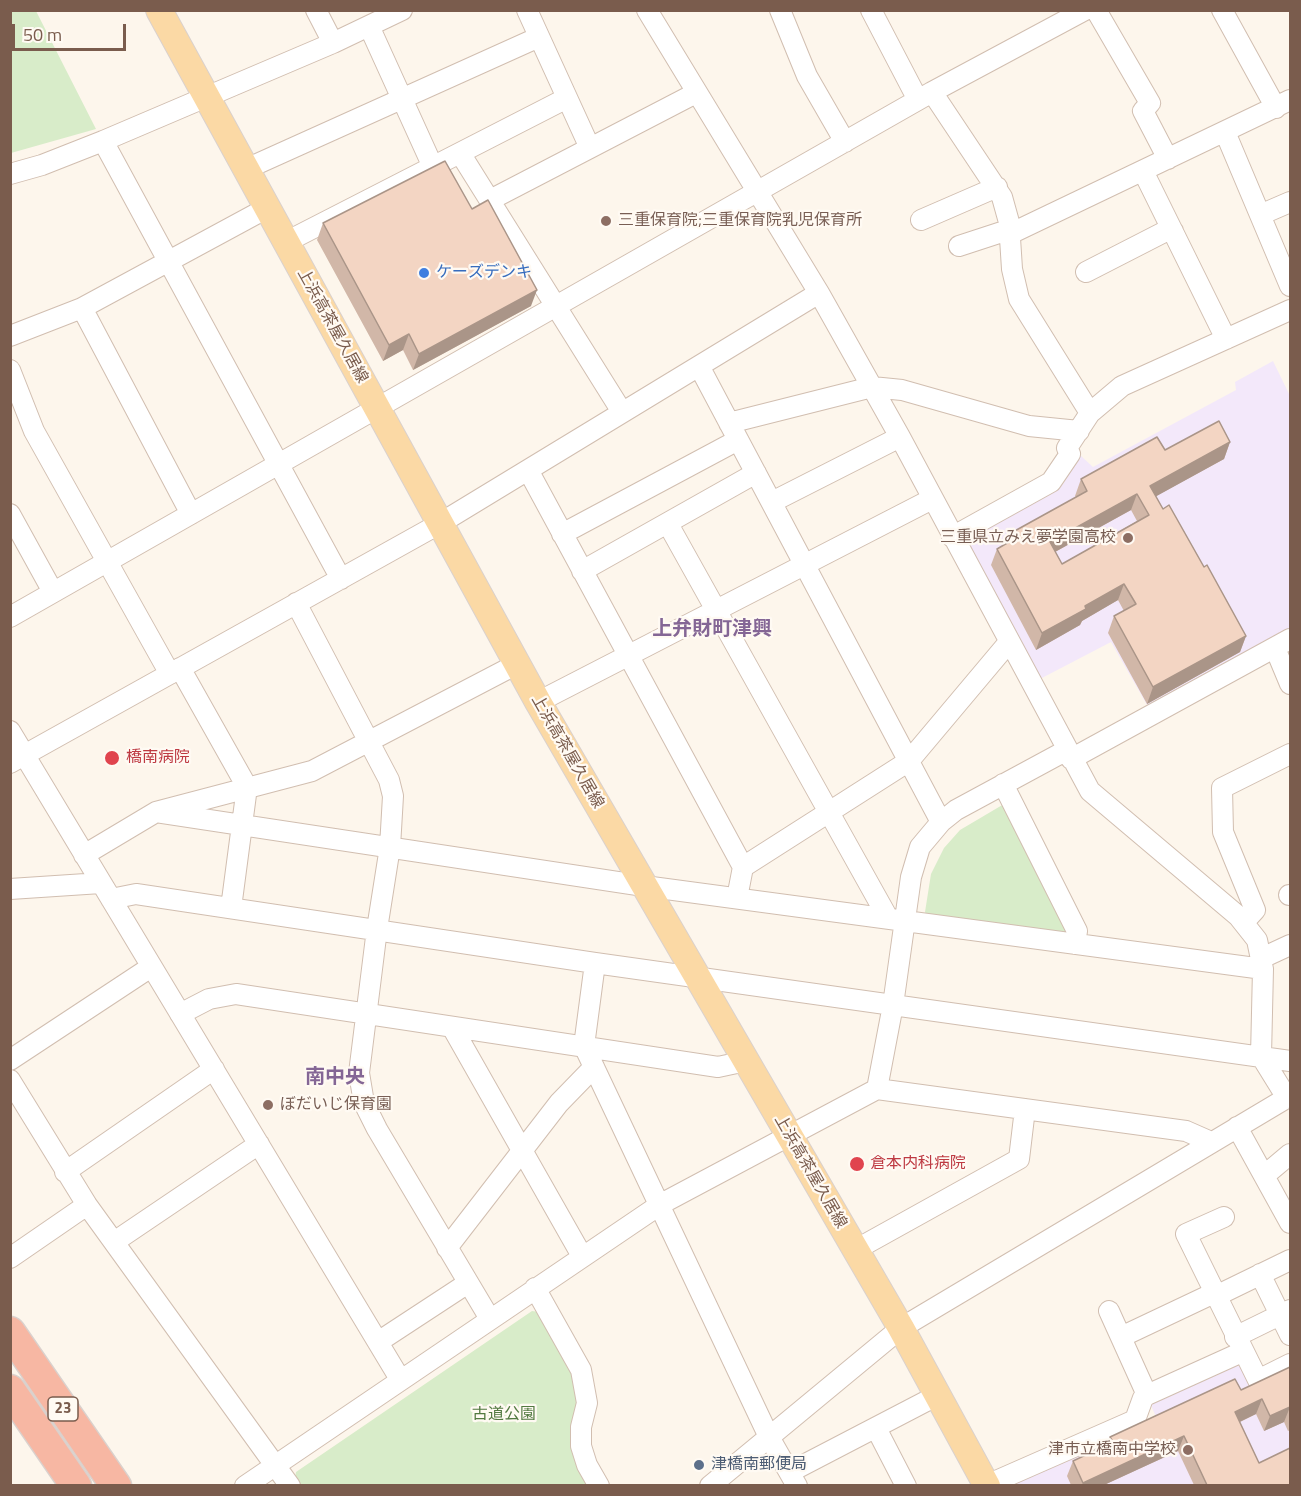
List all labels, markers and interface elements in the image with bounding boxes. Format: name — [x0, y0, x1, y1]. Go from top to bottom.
scale bar — [15, 12, 129, 50]
text: 50 m — [23, 21, 62, 48]
place label: 三重保育院;三重保育院乳児保育所 — [618, 211, 862, 231]
marker: 三重保育院;三重保育院乳児保育所 — [599, 214, 613, 228]
place label: ケーズデンキ — [436, 263, 532, 283]
street label: 上浜高茶屋久居線 — [293, 265, 371, 387]
marker: ケーズデンキ — [417, 266, 431, 280]
place label: 三重県立みえ夢学園高校 — [940, 528, 1116, 548]
marker: 三重県立みえ夢学園高校 — [1121, 531, 1135, 545]
district label: 上弁財町津興 — [652, 618, 772, 642]
street label: 上浜高茶屋久居線 — [527, 692, 607, 812]
place label: 橋南病院 — [126, 748, 190, 768]
marker: 橋南病院 — [103, 749, 121, 767]
district label: 南中央 — [305, 1066, 365, 1090]
place label: ぼだいじ保育園 — [280, 1095, 392, 1115]
marker: ぼだいじ保育園 — [261, 1098, 275, 1112]
street label: 上浜高茶屋久居線 — [770, 1112, 850, 1232]
place label: 倉本内科病院 — [870, 1154, 966, 1174]
marker: 倉本内科病院 — [848, 1155, 866, 1173]
road number: 23 — [48, 1397, 78, 1421]
park label: 古道公園 — [472, 1405, 536, 1425]
place label: 津市立橋南中学校 — [1048, 1440, 1176, 1460]
marker: 津市立橋南中学校 — [1181, 1443, 1195, 1457]
place label: 津橋南郵便局 — [711, 1455, 807, 1475]
marker: 津橋南郵便局 — [692, 1458, 706, 1472]

